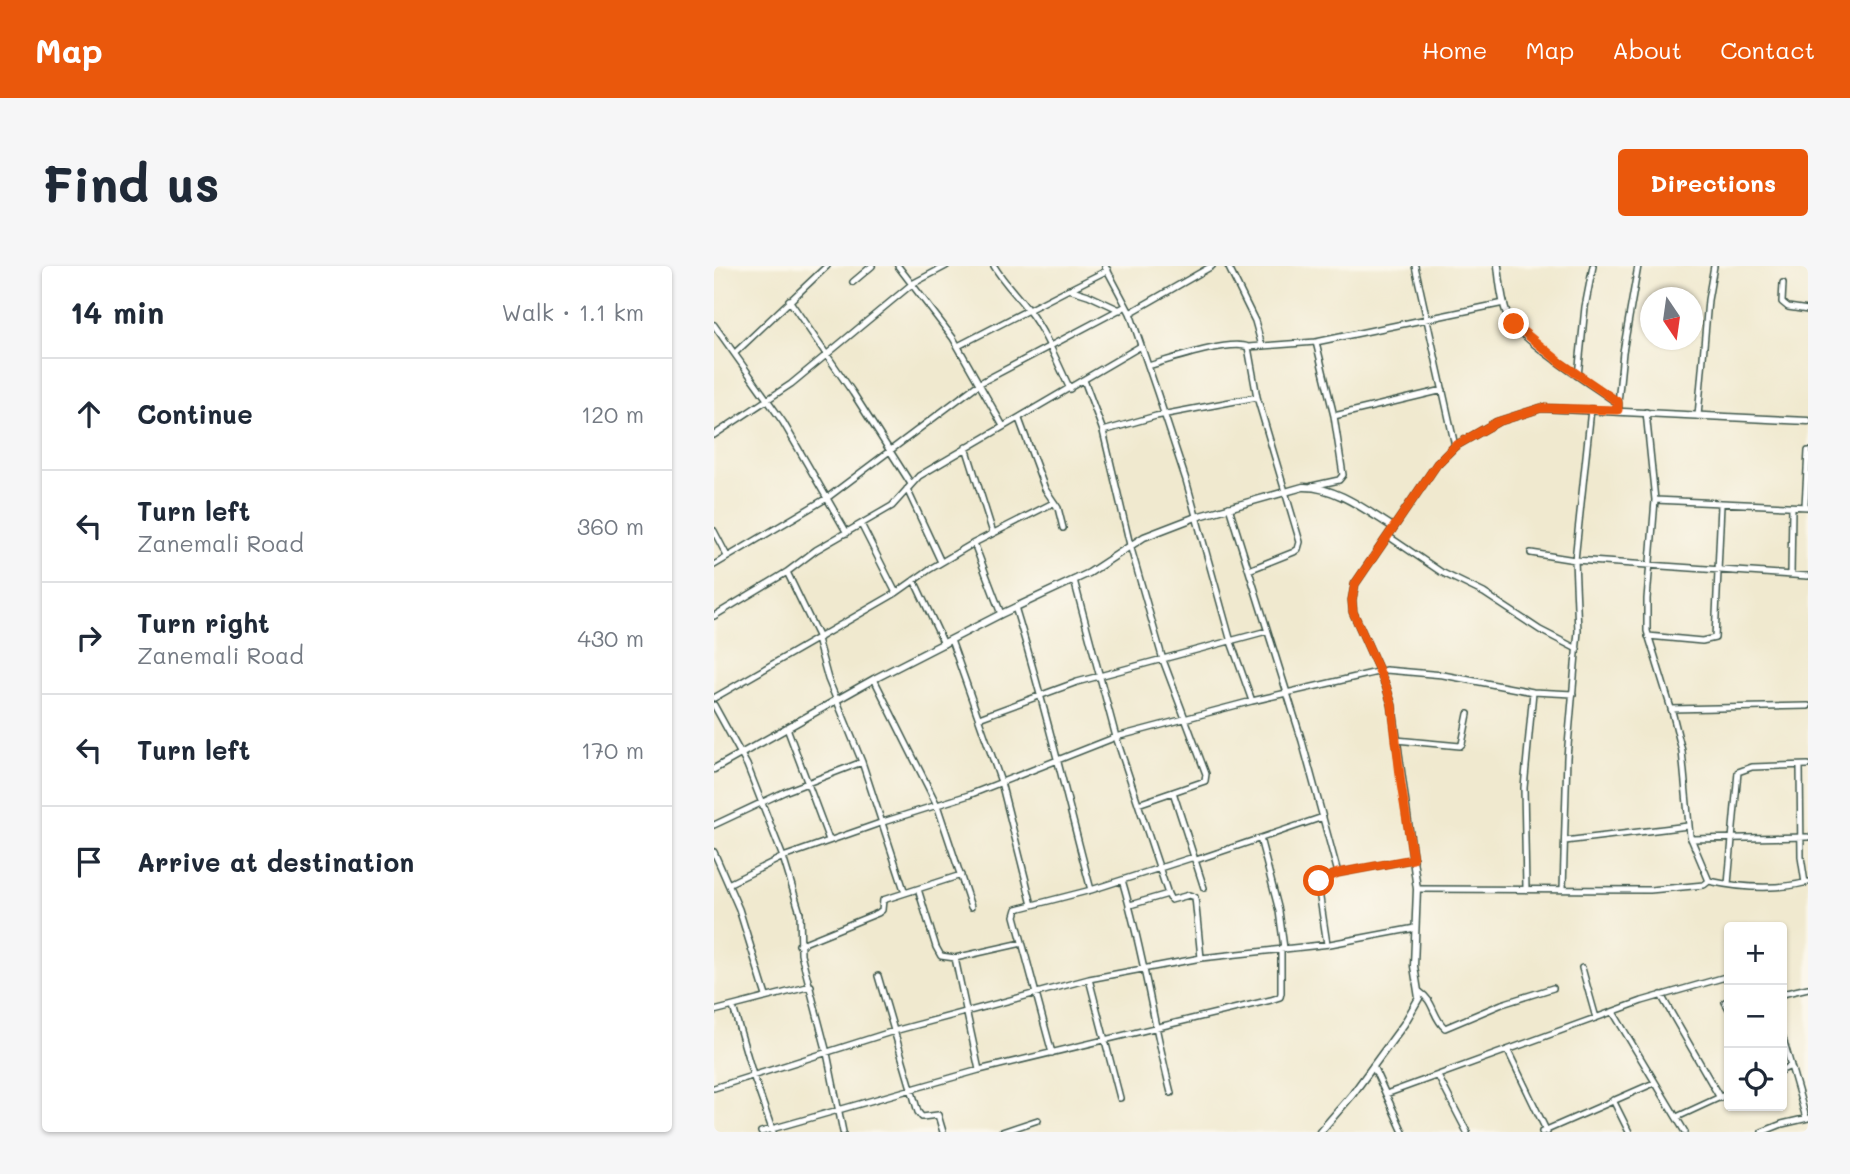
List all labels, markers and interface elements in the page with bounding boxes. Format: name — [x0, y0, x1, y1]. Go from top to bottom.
text: Map — [35, 28, 103, 71]
text: Home — [1422, 34, 1487, 65]
text: Map — [1525, 34, 1574, 65]
text: About — [1612, 34, 1682, 65]
text: Contact — [1720, 34, 1815, 65]
button: Directions — [1618, 149, 1808, 216]
text: Find us — [42, 151, 220, 214]
north arrow — [1640, 287, 1703, 350]
text: 14 min — [70, 292, 164, 332]
text: Walk · 1.1 km — [501, 297, 644, 327]
route end — [1498, 308, 1529, 339]
icon: ahead — [70, 395, 108, 433]
text: Continue — [137, 397, 253, 431]
text: 120 m — [581, 399, 644, 429]
text: Turn left — [137, 494, 250, 528]
icon: left — [70, 507, 108, 545]
text: 360 m — [577, 511, 644, 541]
text: Zanemali Road — [137, 528, 304, 558]
text: Turn right — [137, 606, 270, 640]
icon: right — [70, 619, 108, 657]
text: 430 m — [577, 623, 644, 653]
text: Zanemali Road — [137, 640, 304, 670]
icon: left — [70, 731, 108, 769]
text: Turn left — [137, 733, 250, 767]
text: 170 m — [581, 735, 644, 765]
icon: arrive — [70, 843, 108, 881]
text: Arrive at destination — [137, 845, 414, 879]
route start — [1303, 865, 1334, 896]
map controls — [1724, 922, 1787, 1111]
button: + — [1724, 922, 1787, 985]
button: − — [1724, 985, 1787, 1048]
button: locate — [1724, 1048, 1787, 1111]

